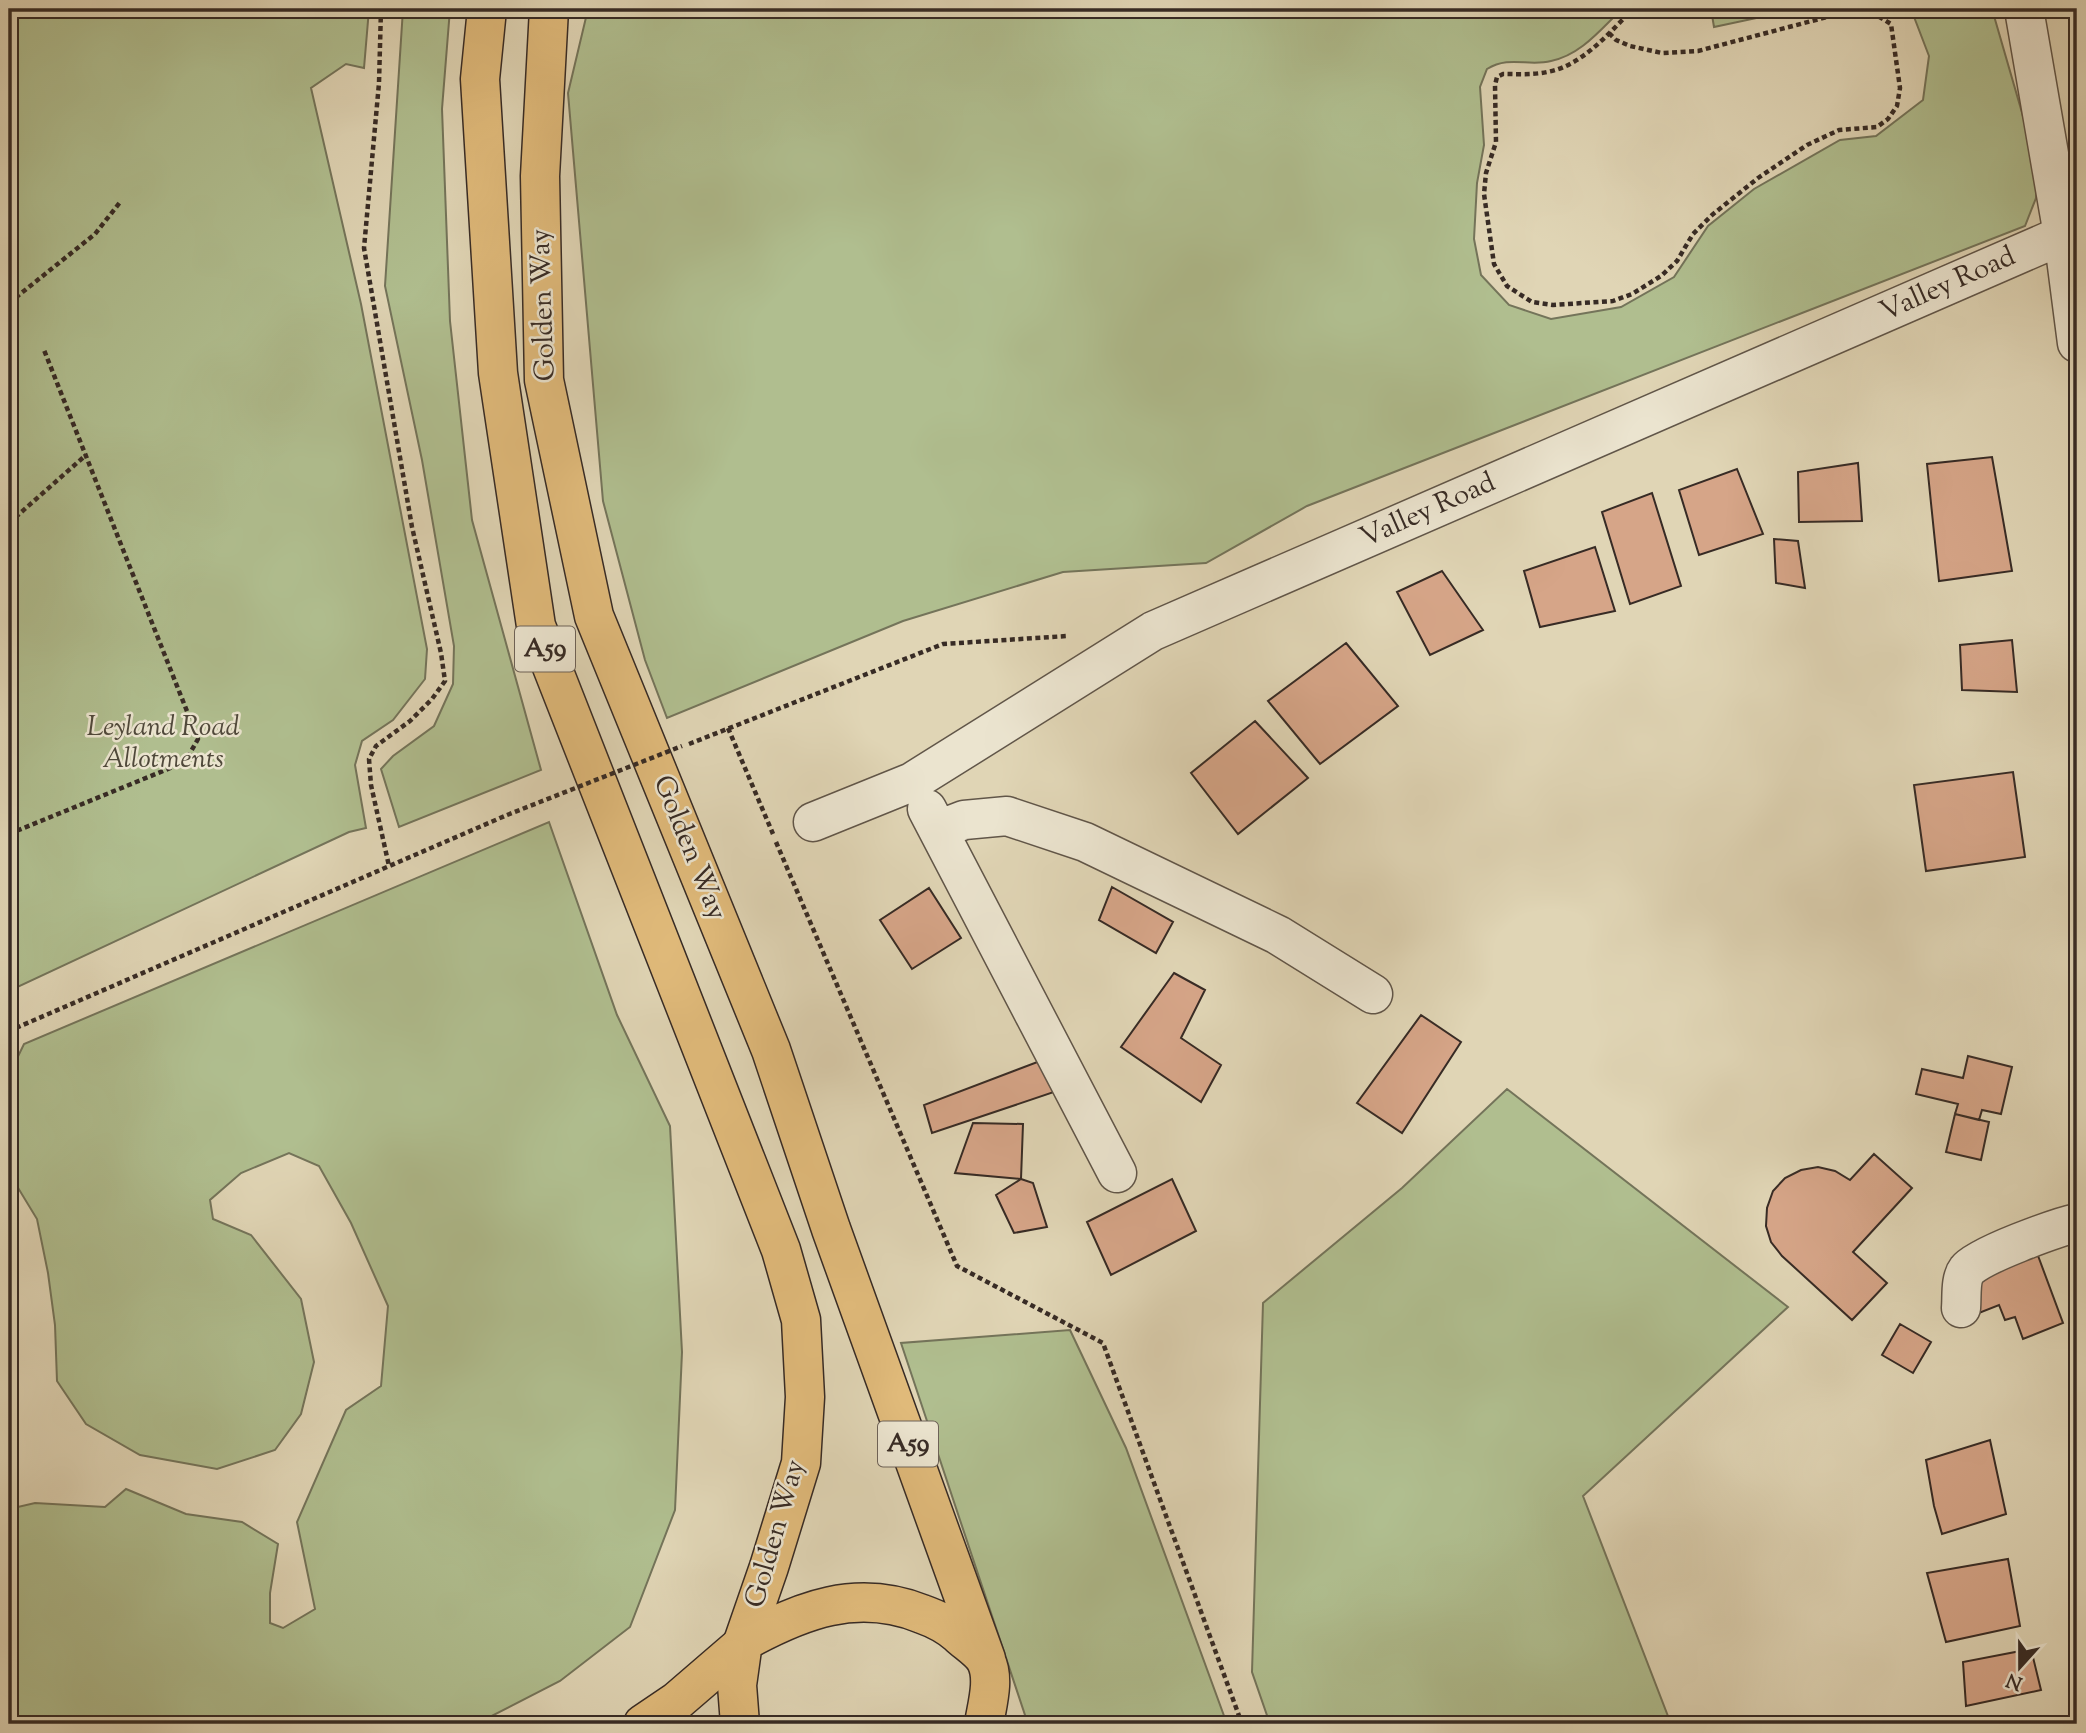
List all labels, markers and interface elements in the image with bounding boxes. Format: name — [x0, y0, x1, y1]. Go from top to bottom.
street label: Golden Way — [521, 228, 567, 382]
street label: Valley Road — [1874, 237, 2022, 333]
street label: Valley Road — [1354, 463, 1502, 559]
road number: A59 — [515, 626, 575, 671]
park label: Leyland Road Allotments — [86, 708, 240, 780]
street label: Golden Way — [642, 770, 736, 926]
road number: A59 — [878, 1422, 938, 1466]
street label: Golden Way — [736, 1455, 816, 1613]
north arrow — [1984, 1632, 2054, 1702]
text: N — [2003, 1665, 2027, 1696]

